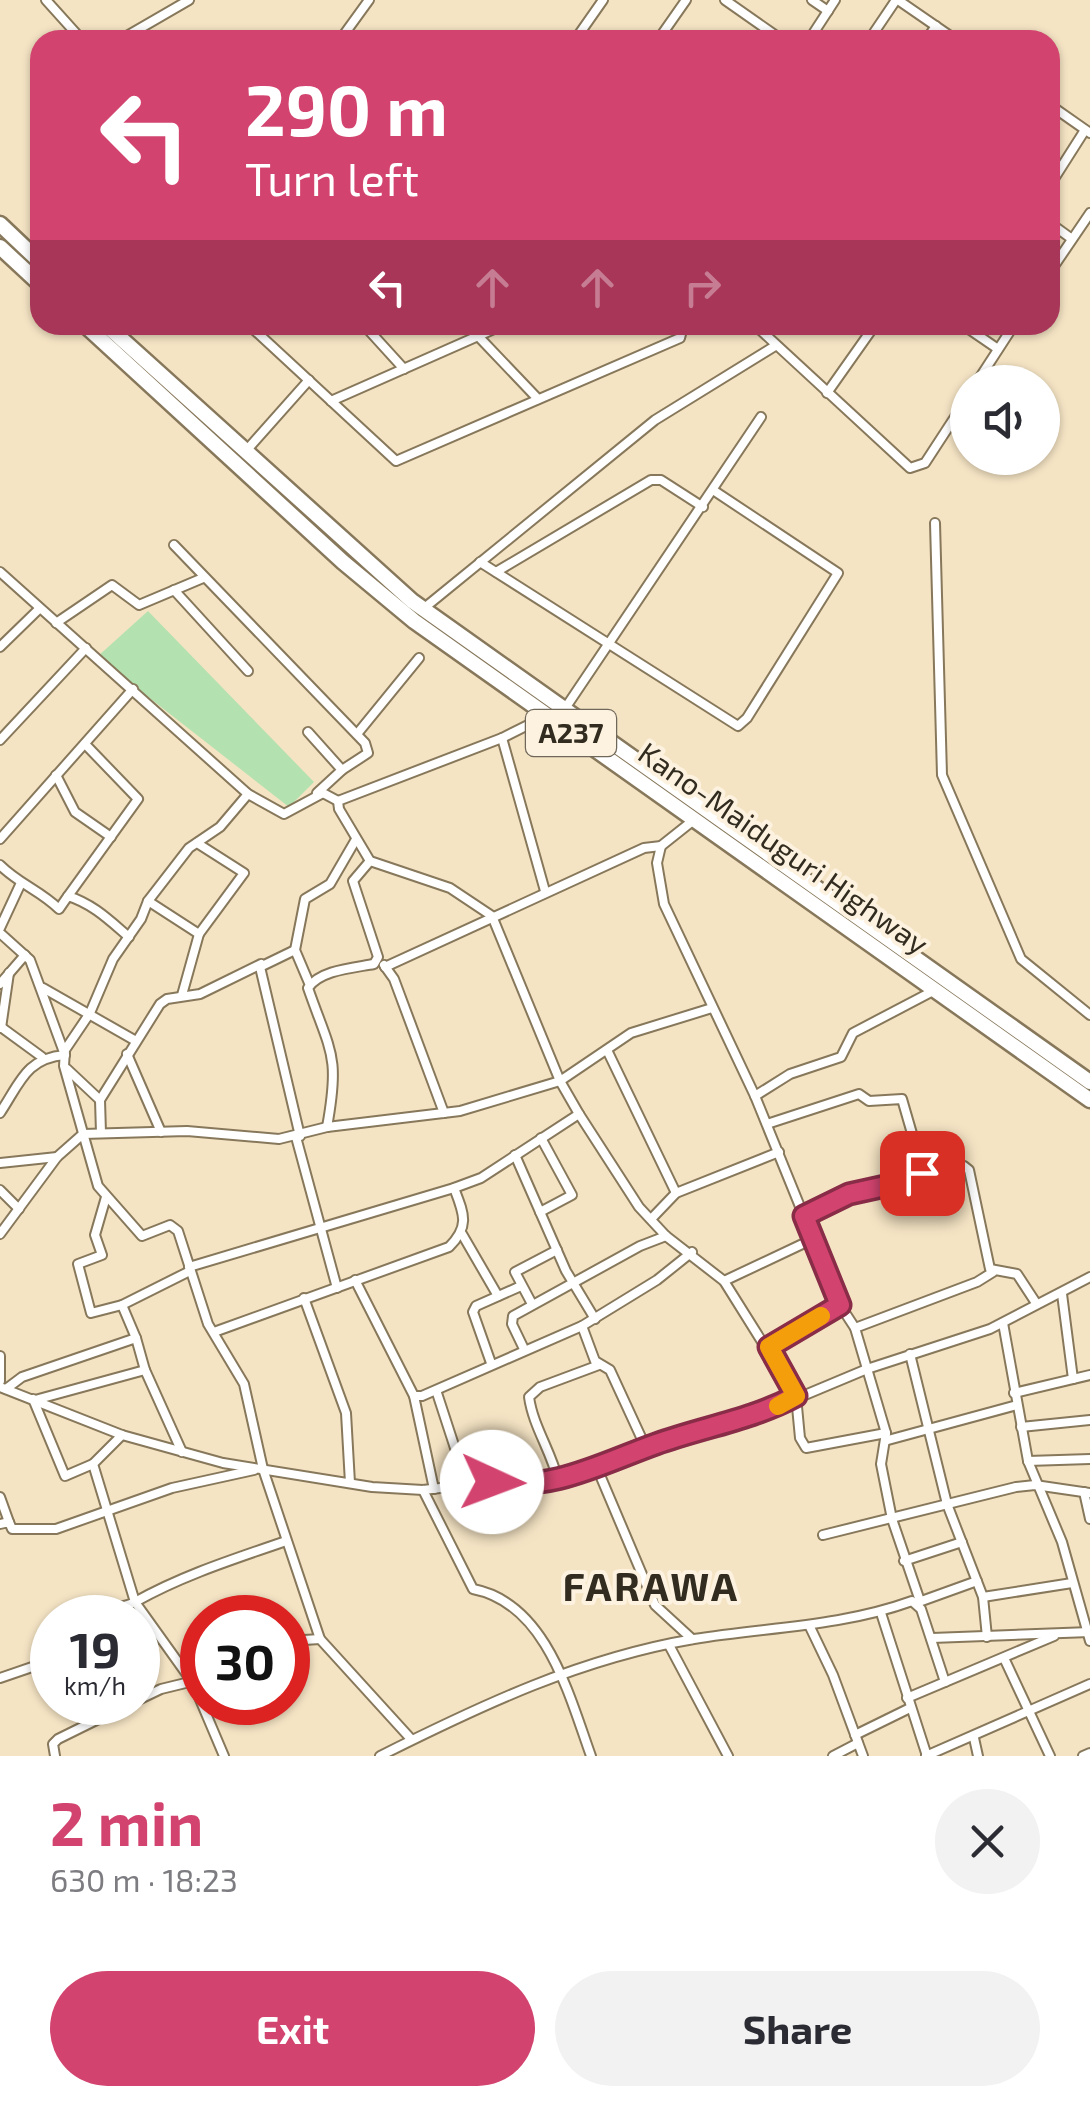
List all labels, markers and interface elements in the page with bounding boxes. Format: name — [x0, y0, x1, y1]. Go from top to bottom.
text: 290 m — [245, 66, 448, 150]
icon: left — [80, 70, 210, 200]
text: Turn left — [245, 151, 419, 205]
icon: left — [360, 260, 415, 315]
icon: ahead — [465, 260, 520, 315]
icon: ahead — [570, 260, 625, 315]
icon: right — [675, 260, 730, 315]
map controls — [950, 365, 1060, 475]
button: sound — [950, 365, 1060, 475]
road number: A237 — [526, 710, 616, 756]
street label: Kano-Maiduguri Highway — [632, 734, 936, 961]
pin — [880, 1131, 965, 1216]
icon: arrive — [895, 1146, 950, 1201]
position arrow — [440, 1430, 544, 1534]
district label: FARAWA — [562, 1561, 740, 1609]
speed limit sign: 30 — [180, 1595, 310, 1725]
text: 19 — [69, 1618, 121, 1678]
text: km/h — [64, 1670, 126, 1700]
text: 2 min — [50, 1786, 203, 1858]
button: close — [935, 1789, 1040, 1894]
text: 630 m · 18:23 — [50, 1860, 238, 1898]
button: Exit — [50, 1971, 535, 2086]
button: Share — [555, 1971, 1040, 2086]

